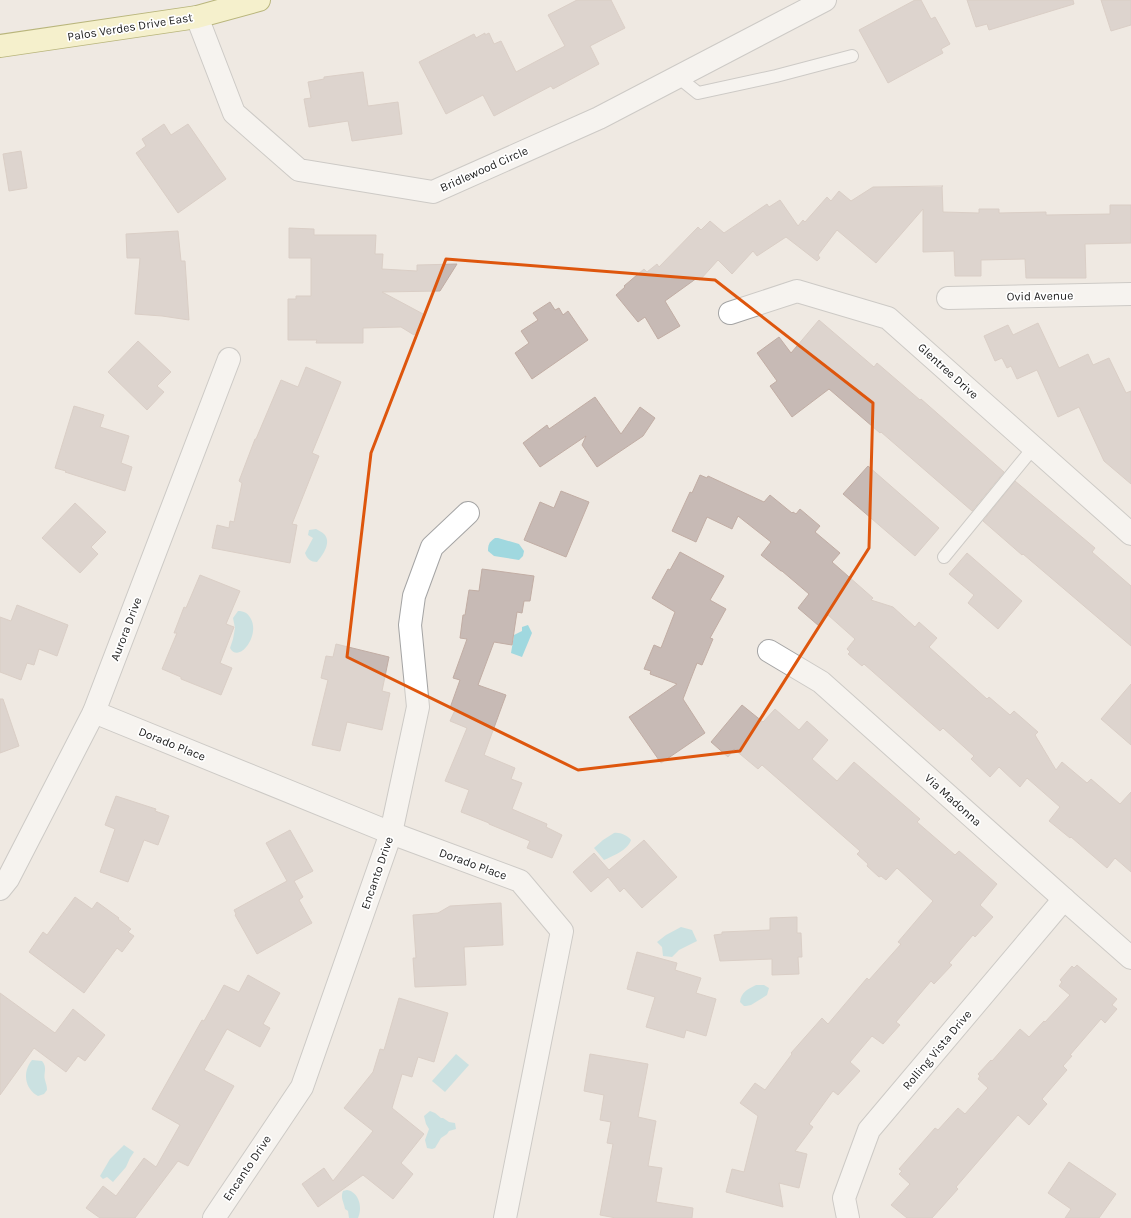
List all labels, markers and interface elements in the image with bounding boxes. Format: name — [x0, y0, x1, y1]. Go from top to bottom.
street label: Palos Verdes Drive East — [66, 10, 194, 44]
street label: Bridlewood Circle — [438, 143, 530, 195]
street label: Ovid Avenue — [1006, 288, 1074, 304]
street label: Glentree Drive — [915, 340, 981, 402]
street label: Aurora Drive — [107, 595, 145, 663]
street label: Dorado Place — [137, 724, 207, 764]
street label: Via Madonna — [922, 771, 984, 829]
street label: Encanto Drive — [358, 835, 396, 911]
street label: Dorado Place — [437, 845, 509, 883]
street label: Rolling Vista Drive — [900, 1007, 974, 1093]
street label: Encanto Drive — [220, 1133, 274, 1203]

